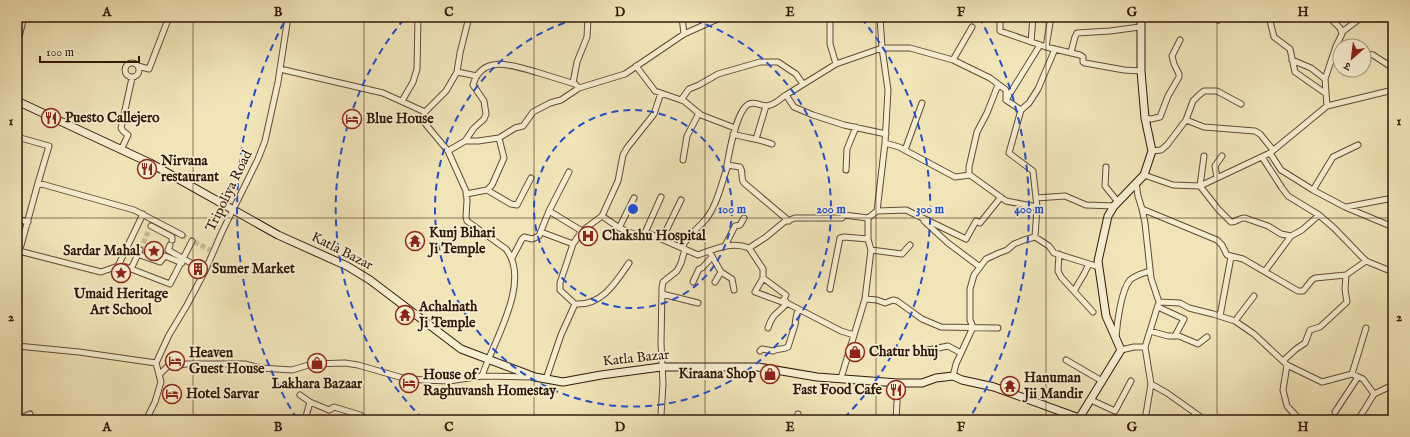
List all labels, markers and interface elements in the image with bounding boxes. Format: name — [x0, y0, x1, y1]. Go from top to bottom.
text: A — [102, 4, 113, 21]
text: B — [274, 4, 283, 21]
text: C — [444, 4, 454, 21]
text: D — [615, 4, 626, 21]
text: E — [785, 4, 795, 21]
text: F — [957, 4, 966, 21]
text: G — [1127, 4, 1138, 21]
text: H — [1297, 4, 1309, 21]
scale bar — [40, 38, 139, 64]
north arrow — [1332, 38, 1372, 78]
text: 100 m — [46, 45, 74, 60]
text: उ — [1341, 58, 1354, 74]
restaurant icon: Puesto Callejero — [40, 107, 62, 129]
hotel icon: Blue House — [341, 108, 363, 130]
place label: Puesto Callejero — [65, 109, 160, 127]
place label: Blue House — [366, 110, 434, 128]
text: 1 — [9, 113, 14, 130]
text: 1 — [1397, 113, 1402, 130]
street label: Tripoliya Road — [202, 147, 257, 235]
place label: Nirvana restaurant — [160, 152, 219, 186]
restaurant icon: Nirvana restaurant — [136, 158, 158, 180]
centre of rings — [626, 202, 640, 216]
text: 100 m — [718, 202, 747, 217]
text: 200 m — [816, 202, 846, 217]
text: 300 m — [916, 202, 945, 217]
text: 400 m — [1014, 202, 1045, 217]
place label: Kunj Bihari Ji Temple — [427, 224, 496, 258]
hospital icon: Chakshu Hospital — [577, 225, 599, 247]
place label: Chakshu Hospital — [602, 227, 707, 245]
street label: Katla Bazar — [308, 228, 376, 274]
temple icon: Kunj Bihari Ji Temple — [404, 230, 426, 252]
place icon: Sardar Mahal — [143, 240, 165, 262]
place label: Sardar Mahal — [63, 242, 141, 260]
building icon: Sumer Market — [187, 258, 209, 280]
place label: Sumer Market — [212, 260, 295, 278]
place icon: Umaid Heritage Art School — [110, 262, 132, 284]
place label: Umaid Heritage Art School — [73, 285, 169, 319]
place label: Achalnath Ji Temple — [417, 298, 478, 332]
temple icon: Achalnath Ji Temple — [394, 304, 416, 326]
text: 2 — [8, 309, 14, 326]
text: 2 — [1396, 309, 1402, 326]
shop icon: Chatur bhuj — [844, 341, 866, 363]
place label: Chatur bhuj — [869, 343, 938, 361]
place label: Heaven Guest House — [189, 344, 265, 378]
street label: Katla Bazar — [602, 346, 670, 370]
hotel icon: Heaven Guest House — [164, 350, 186, 372]
shop icon: Lakhara Bazaar — [306, 352, 328, 374]
shop icon: Kiraana Shop — [759, 363, 781, 385]
place label: Kiraana Shop — [679, 365, 756, 383]
place label: House of Raghuvansh Homestay — [423, 366, 557, 400]
place label: Hanuman Jii Mandir — [1022, 369, 1084, 403]
hotel icon: House of Raghuvansh Homestay — [398, 372, 420, 394]
place label: Lakhara Bazaar — [272, 375, 363, 393]
temple icon: Hanuman Jii Mandir — [999, 375, 1021, 397]
restaurant icon: Fast Food Cafe — [885, 379, 907, 401]
place label: Fast Food Cafe — [793, 381, 883, 399]
hotel icon: Hotel Sarvar — [161, 383, 183, 405]
place label: Hotel Sarvar — [186, 385, 260, 403]
text: A — [102, 419, 113, 436]
text: B — [274, 419, 283, 436]
text: C — [444, 419, 454, 436]
text: D — [615, 419, 626, 436]
text: E — [785, 419, 795, 436]
text: F — [957, 419, 966, 436]
text: G — [1127, 419, 1138, 436]
text: H — [1297, 419, 1309, 436]

